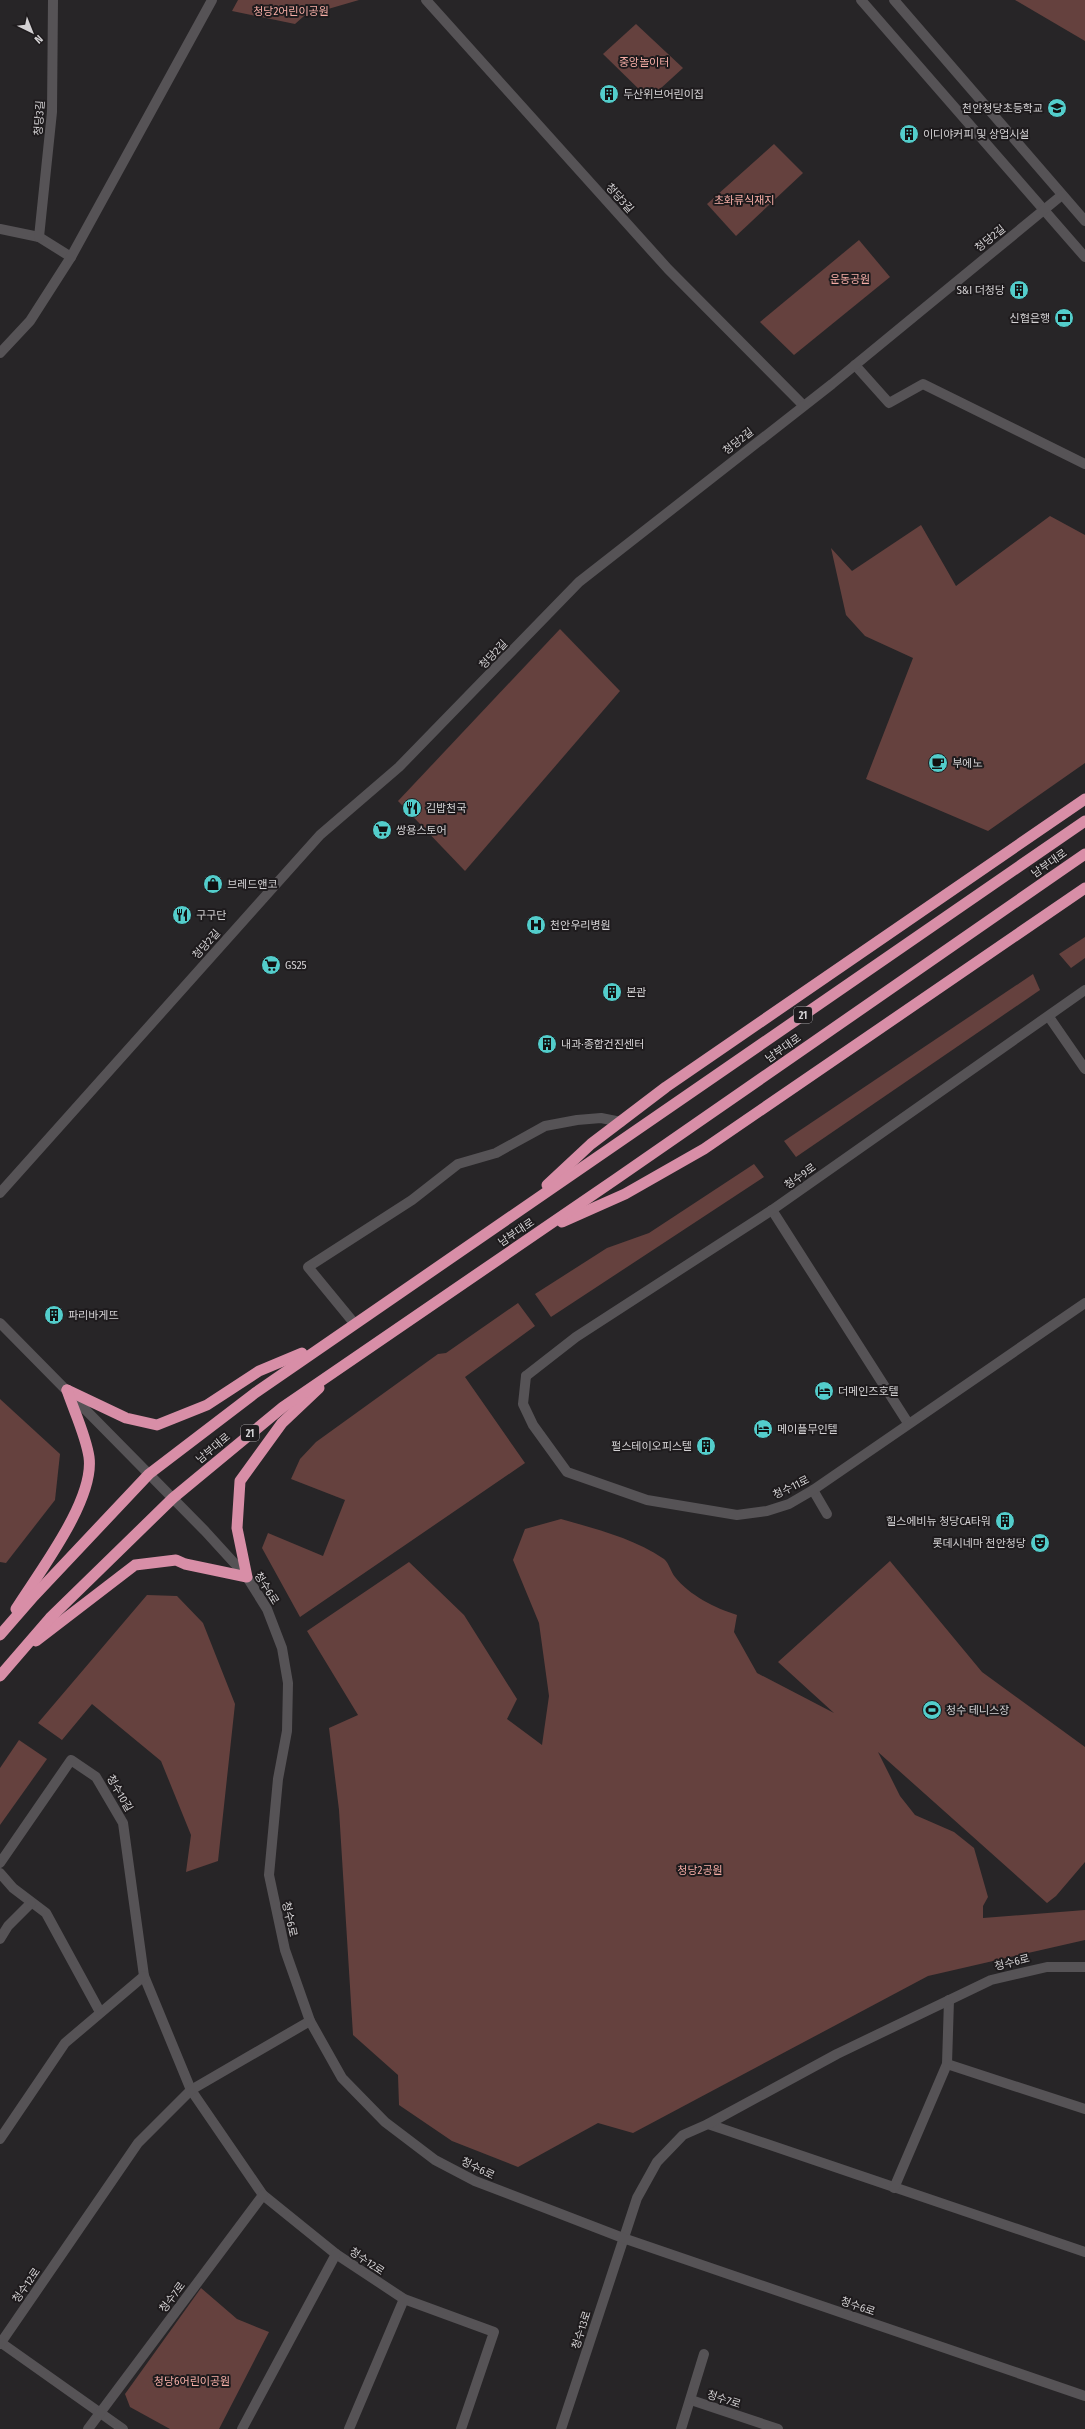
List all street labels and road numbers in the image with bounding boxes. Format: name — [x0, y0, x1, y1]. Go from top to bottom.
street label: 청당3길 — [32, 100, 47, 136]
street label: 청당3길 — [603, 181, 636, 216]
street label: 청당2길 — [973, 222, 1008, 255]
street label: 청당2길 — [720, 425, 756, 457]
street label: 청당2길 — [476, 637, 510, 672]
street label: 남부대로 — [1029, 846, 1070, 880]
street label: 청당2길 — [190, 927, 223, 962]
road number: 21 — [794, 1007, 812, 1023]
street label: 남부대로 — [763, 1031, 804, 1065]
street label: 청수9로 — [782, 1161, 819, 1192]
street label: 남부대로 — [496, 1216, 537, 1249]
road number: 21 — [241, 1425, 259, 1441]
street label: 남부대로 — [194, 1430, 233, 1466]
street label: 청수11로 — [771, 1473, 812, 1502]
street label: 청수6로 — [252, 1570, 282, 1607]
street label: 청수10길 — [104, 1773, 135, 1814]
street label: 청수6로 — [279, 1900, 300, 1938]
street label: 청수6로 — [993, 1952, 1031, 1973]
street label: 청수6로 — [459, 2155, 497, 2182]
street label: 청수12로 — [347, 2245, 387, 2278]
street label: 청수12로 — [10, 2265, 43, 2305]
street label: 청수7로 — [157, 2279, 188, 2315]
street label: 청수6로 — [839, 2294, 877, 2318]
street label: 청수13로 — [569, 2309, 594, 2351]
street label: 청수7로 — [705, 2388, 742, 2411]

